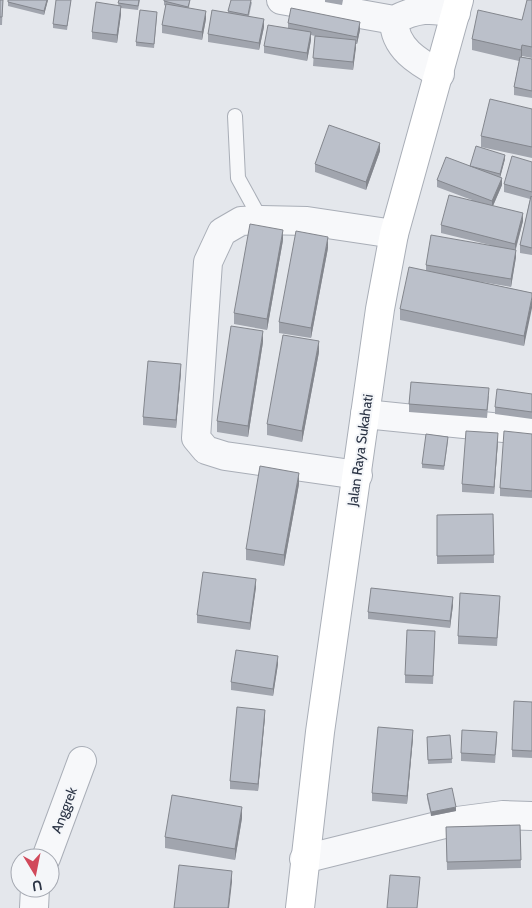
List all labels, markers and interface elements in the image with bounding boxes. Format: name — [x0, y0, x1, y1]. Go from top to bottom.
street label: Jalan Raya Sukahati — [343, 393, 377, 508]
street label: Anggrek — [47, 784, 81, 836]
north arrow — [10, 848, 60, 898]
text: U — [31, 876, 44, 896]

